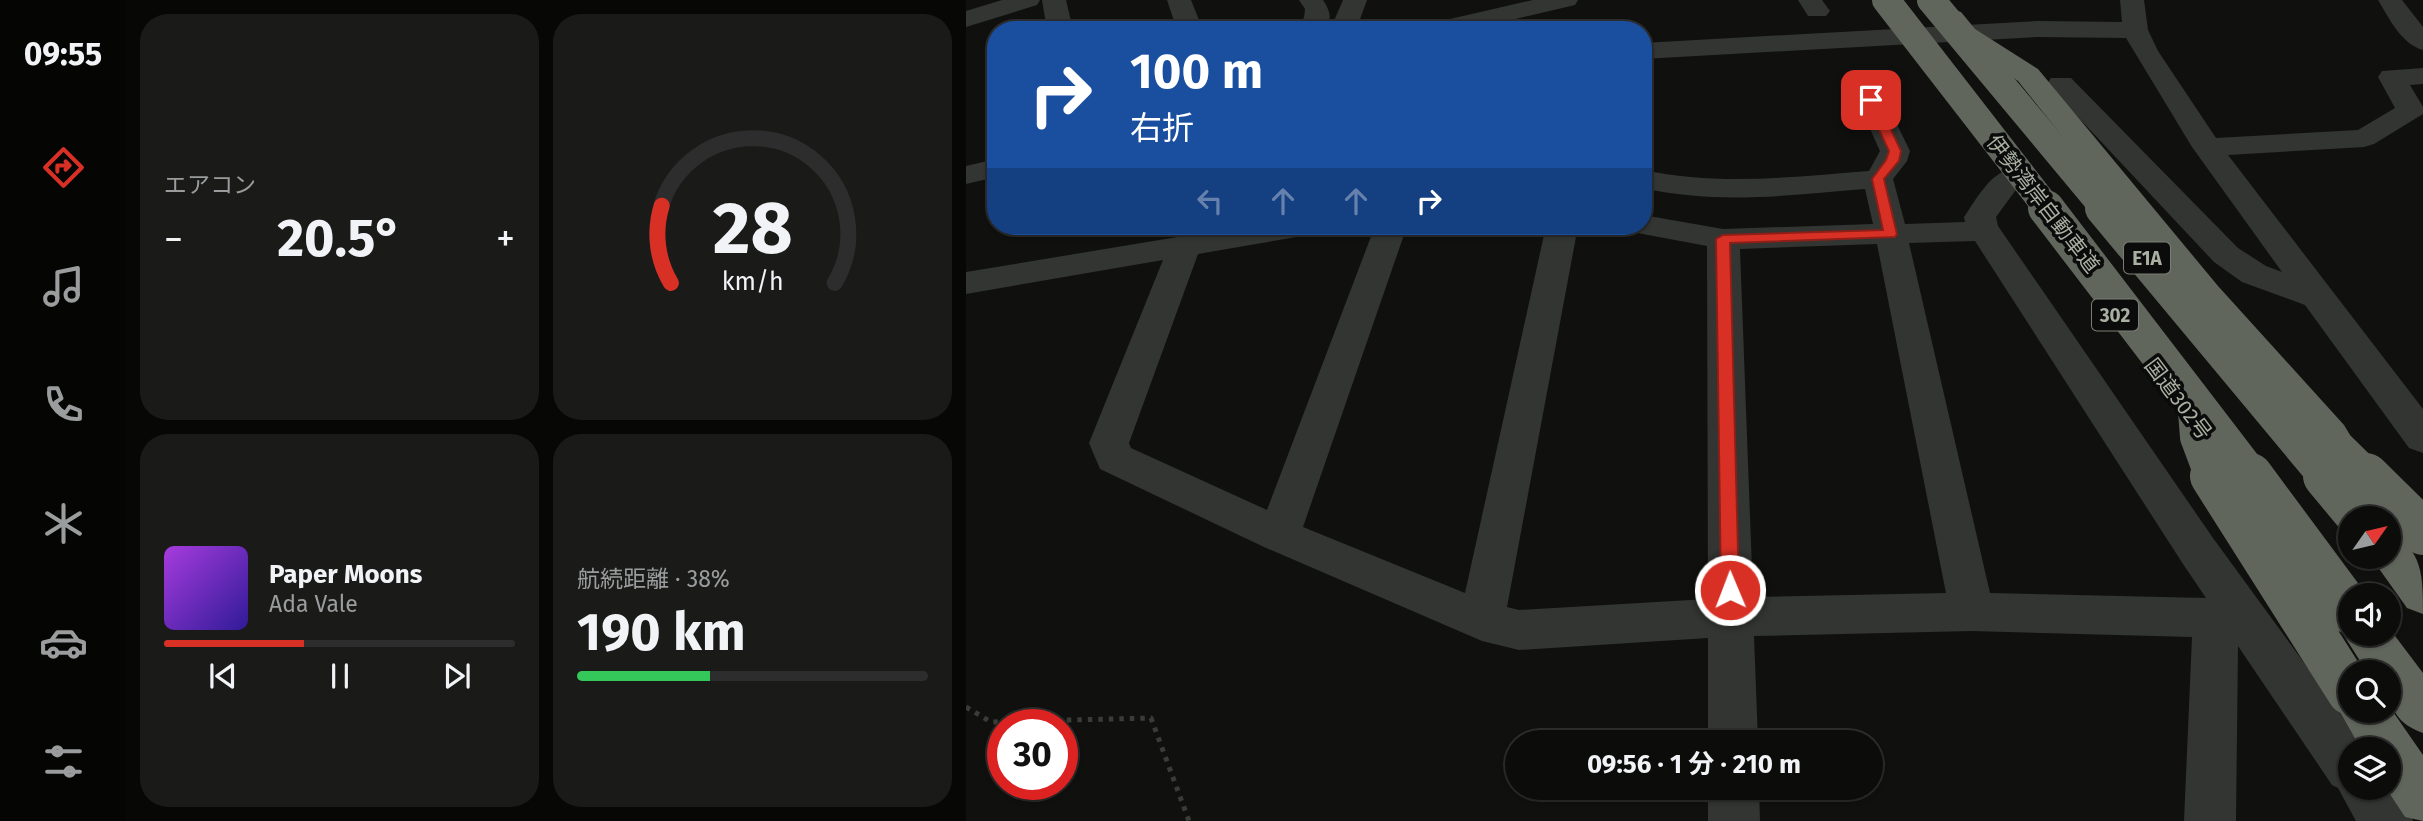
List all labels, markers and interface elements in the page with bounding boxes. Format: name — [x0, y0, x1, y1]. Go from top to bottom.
text: 09:55 — [24, 35, 102, 73]
text: 100 m — [1130, 42, 1263, 101]
icon: right — [1015, 49, 1106, 140]
pin — [1841, 70, 1901, 130]
icon: arrive — [1852, 81, 1890, 119]
text: 右折 — [1130, 109, 1194, 147]
street label: 伊勢湾岸自動車道 — [1981, 130, 2105, 278]
icon: directions — [39, 143, 88, 192]
text: エアコン — [164, 171, 256, 199]
icon: left — [1191, 182, 1229, 220]
icon: ahead — [1264, 182, 1302, 220]
icon: ahead — [1337, 182, 1375, 220]
icon: right — [1410, 182, 1448, 220]
text: 28 — [713, 185, 792, 272]
text: 20.5° — [277, 207, 402, 270]
text: − — [164, 216, 183, 262]
text: + — [496, 216, 515, 262]
road number: E1A — [2124, 242, 2170, 274]
icon: music — [39, 262, 88, 311]
text: km/h — [722, 267, 783, 297]
road number: 302 — [2092, 300, 2138, 330]
street label: 国道302号 — [2139, 353, 2217, 445]
icon: phone — [39, 380, 88, 429]
icon: climate — [39, 499, 88, 548]
north arrow — [2338, 506, 2401, 569]
map controls — [2338, 506, 2401, 800]
position arrow — [1693, 553, 1767, 627]
text: Paper Moons — [269, 559, 422, 590]
text: 航続距離 · 38% — [577, 565, 730, 593]
button: sound — [2338, 583, 2401, 646]
text: Ada Vale — [269, 590, 358, 618]
text: 190 km — [577, 601, 746, 664]
icon: car — [39, 618, 88, 667]
icon: previous — [204, 657, 242, 695]
icon: pause — [321, 657, 359, 695]
icon: next — [438, 657, 476, 695]
button: search — [2338, 660, 2401, 723]
speed limit sign: 30 — [987, 709, 1078, 800]
icon: filters — [39, 737, 88, 786]
button: layers — [2338, 737, 2401, 800]
text: 09:56 · 1 分 · 210 m — [1587, 749, 1801, 780]

